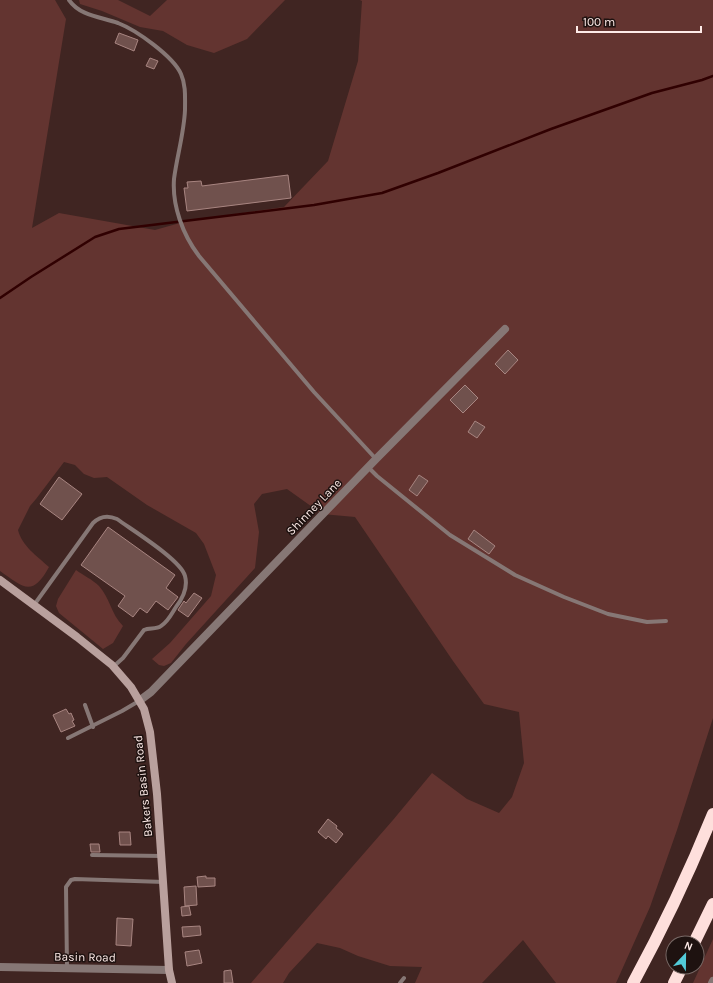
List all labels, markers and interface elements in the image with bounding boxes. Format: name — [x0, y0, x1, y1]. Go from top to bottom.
scale bar — [577, 8, 701, 34]
text: 100 m — [583, 15, 615, 29]
street label: Shinney Lane — [284, 476, 344, 538]
street label: Bakers Basin Road — [131, 734, 155, 838]
north arrow — [665, 935, 705, 975]
text: N — [682, 939, 695, 954]
street label: Basin Road — [54, 949, 116, 965]

